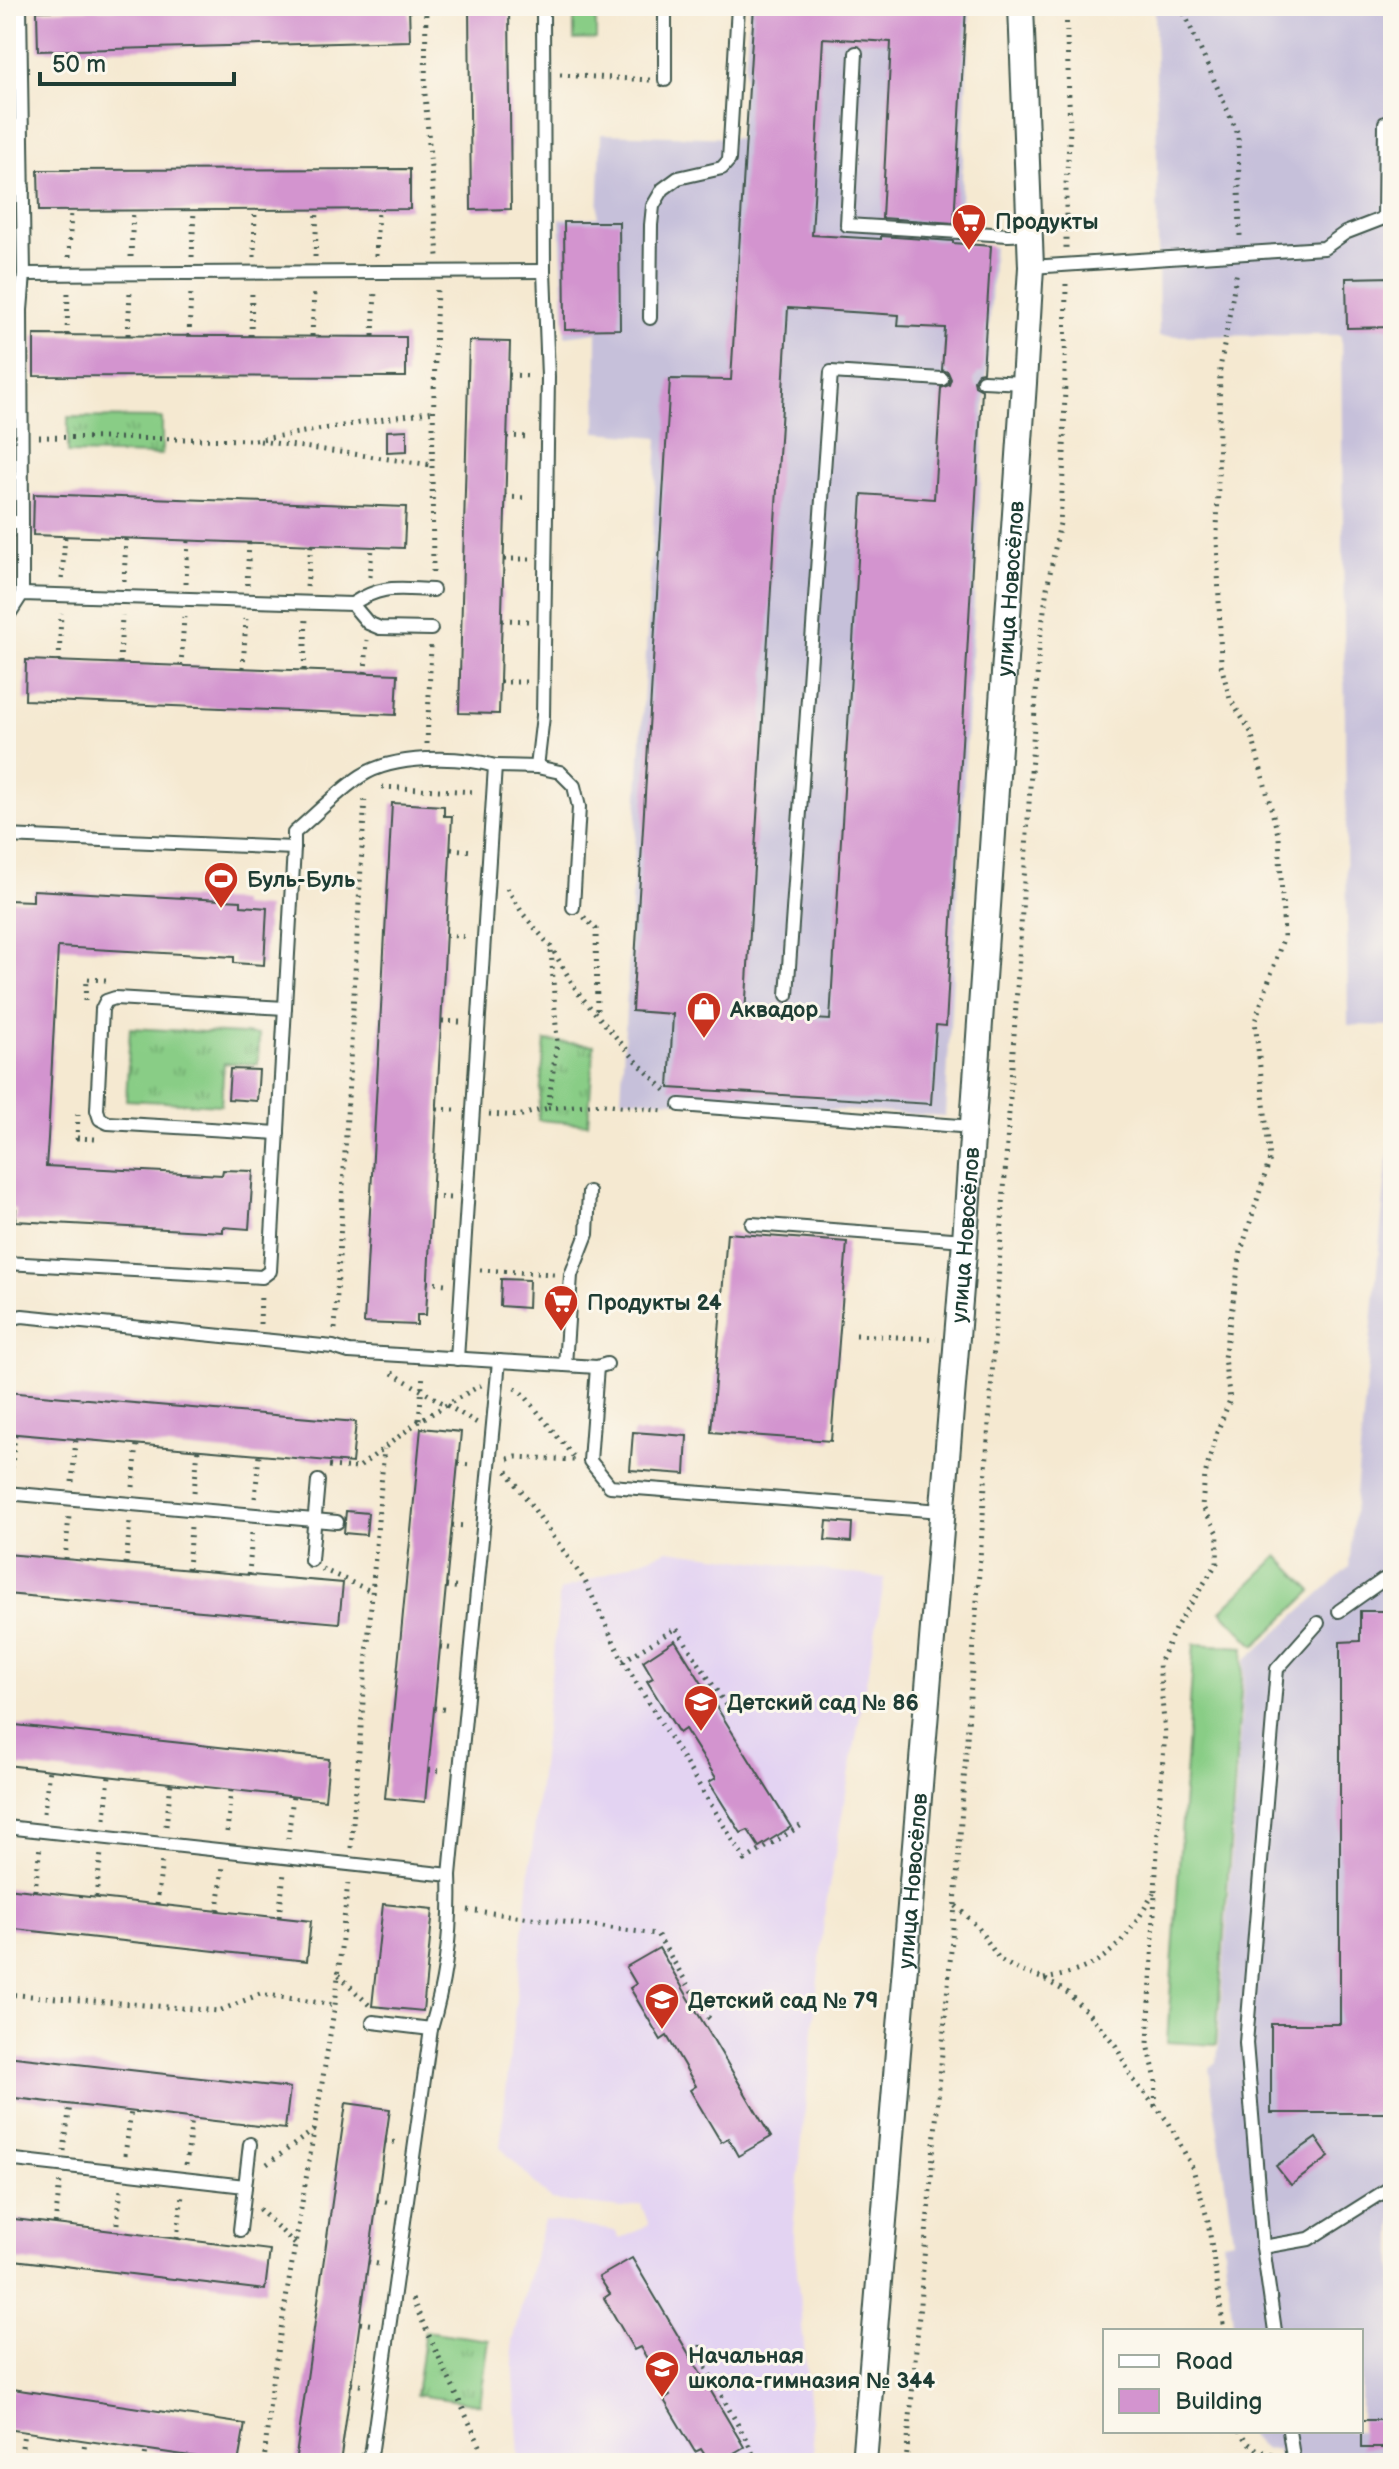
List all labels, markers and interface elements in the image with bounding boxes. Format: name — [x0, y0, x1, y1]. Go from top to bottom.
scale bar — [40, 36, 234, 86]
text: 50 m — [52, 50, 106, 79]
supermarket icon: Продукты — [950, 202, 988, 252]
place label: Продукты — [995, 209, 1099, 236]
street label: улица Новосёлов — [992, 500, 1031, 678]
sports icon: Буль-Буль — [202, 860, 240, 910]
place label: Буль-Буль — [247, 867, 356, 894]
shop icon: Аквадор — [685, 990, 723, 1040]
place label: Аквадор — [729, 997, 818, 1024]
street label: улица Новосёлов — [946, 1146, 986, 1324]
supermarket icon: Продукты 24 — [542, 1283, 580, 1333]
place label: Продукты 24 — [587, 1290, 722, 1317]
school or university icon: Детский сад № 86 — [682, 1683, 720, 1733]
place label: Детский сад № 86 — [727, 1690, 919, 1717]
street label: улица Новосёлов — [893, 1792, 934, 1970]
school or university icon: Детский сад № 79 — [643, 1981, 681, 2031]
place label: Детский сад № 79 — [688, 1988, 878, 2015]
legend — [1103, 2329, 1363, 2433]
place label: Начальная школа-гимназия № 344 — [688, 2343, 935, 2395]
text: Road — [1175, 2347, 1233, 2376]
school or university icon: Начальная школа-гимназия № 344 — [643, 2349, 681, 2399]
text: Building — [1175, 2387, 1262, 2416]

